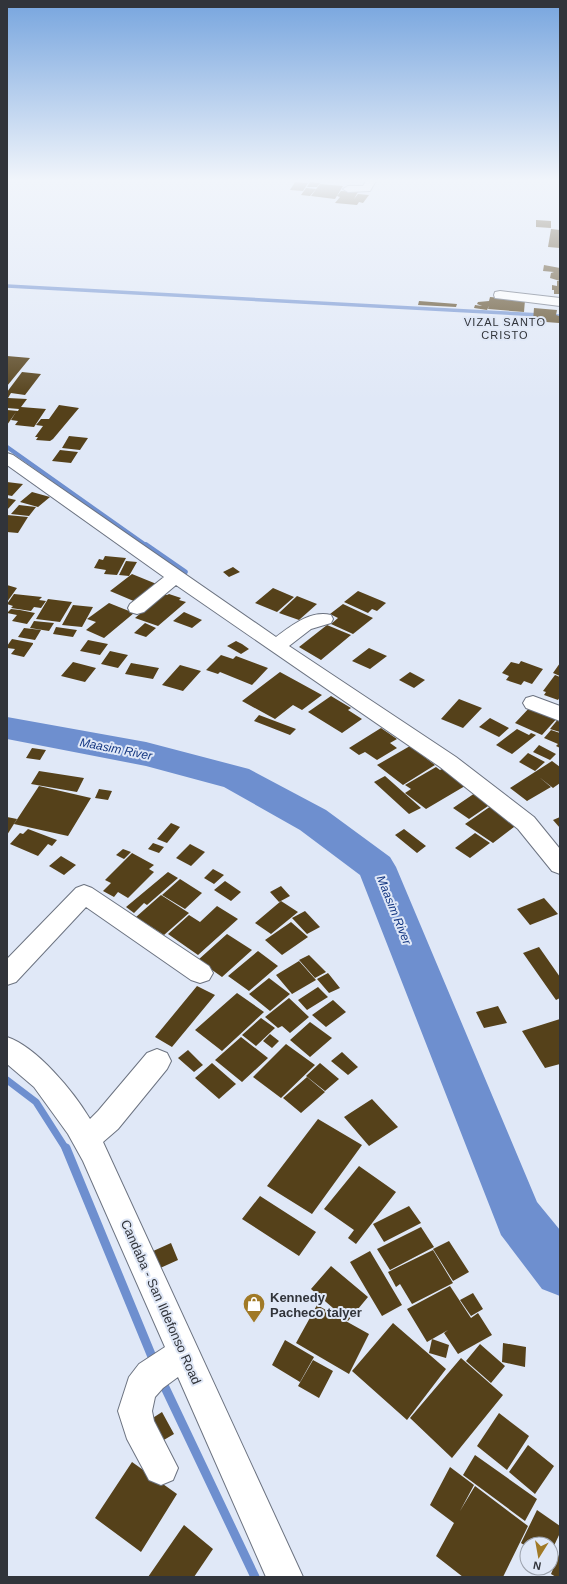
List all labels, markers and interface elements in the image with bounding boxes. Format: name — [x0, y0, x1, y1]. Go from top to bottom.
district label: VIZAL SANTO CRISTO — [464, 316, 546, 341]
water label: Maasim River — [79, 735, 154, 763]
water label: Maasim River — [374, 873, 415, 948]
street label: Candaba - San Ildefonso Road — [118, 1217, 204, 1387]
place label: Kennedy Pacheco talyer — [270, 1290, 362, 1320]
shop icon: Kennedy Pacheco talyer — [241, 1291, 267, 1324]
north arrow — [519, 1536, 559, 1576]
text: N — [532, 1559, 542, 1572]

